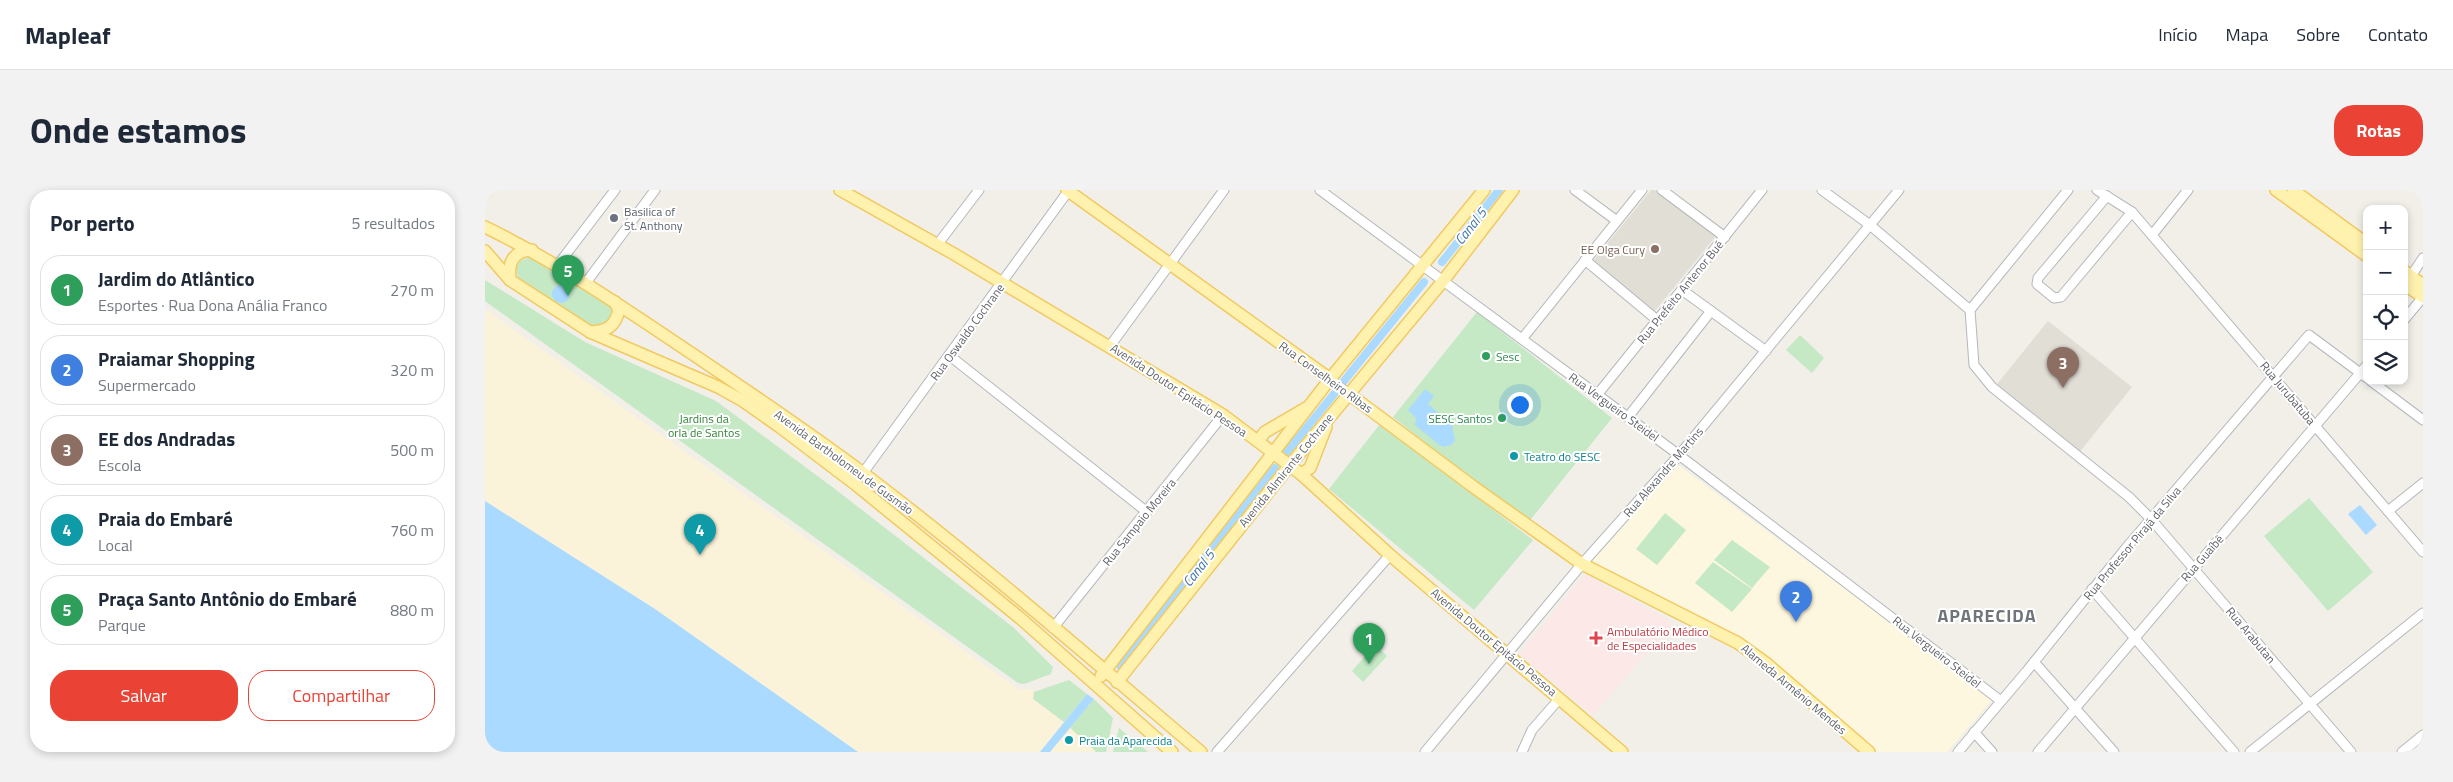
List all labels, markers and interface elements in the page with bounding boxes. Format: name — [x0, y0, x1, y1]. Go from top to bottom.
text: Mapleaf — [25, 17, 110, 53]
text: Início — [2158, 21, 2198, 48]
text: Mapa — [2226, 21, 2268, 48]
text: Sobre — [2296, 21, 2340, 48]
text: Contato — [2368, 21, 2428, 48]
text: Onde estamos — [30, 103, 246, 157]
button: Rotas — [2334, 105, 2423, 156]
place label: Basilica of St. Anthony — [624, 202, 683, 235]
water label: Canal 5 — [1449, 202, 1492, 249]
map controls — [2363, 205, 2408, 385]
button: + — [2363, 205, 2408, 250]
text: Por perto — [50, 207, 135, 239]
text: 5 resultados — [351, 211, 435, 235]
marker: Basilica of St. Anthony — [608, 212, 620, 224]
street label: Rua Prefeito Antenor Bué — [1632, 236, 1728, 348]
place label: EE Olga Cury — [1581, 240, 1645, 259]
marker: EE Olga Cury — [1649, 243, 1661, 255]
button: − — [2363, 250, 2408, 295]
pin: 5 — [552, 255, 584, 296]
text: Jardim do Atlântico — [98, 264, 255, 293]
text: 1 — [63, 278, 71, 302]
text: 270 m — [390, 278, 434, 302]
street label: Rua Oswaldo Cochrane — [925, 279, 1009, 385]
text: Esportes · Rua Dona Anália Franco — [98, 293, 328, 317]
button: locate — [2363, 295, 2408, 340]
street label: Rua Conselheiro Ribas — [1275, 336, 1377, 418]
street label: Avenida Doutor Epitácio Pessoa — [1107, 339, 1251, 441]
button: layers — [2363, 340, 2408, 385]
text: Praiamar Shopping — [98, 344, 255, 373]
place label: Sesc — [1496, 347, 1519, 366]
pin: 3 — [2047, 347, 2079, 388]
marker: Sesc — [1480, 350, 1492, 362]
street label: Rua Jurubatuba — [2256, 357, 2320, 429]
text: 2 — [63, 358, 71, 382]
text: 320 m — [390, 358, 434, 382]
street label: Rua Vergueiro Steidel — [1565, 368, 1663, 446]
text: Supermercado — [98, 373, 196, 397]
your location — [1507, 392, 1533, 418]
street label: Avenida Bartholomeu de Gusmão — [770, 405, 918, 519]
park label: Jardins da orla de Santos — [668, 409, 740, 442]
street label: Avenida Almirante Cochrane — [1234, 409, 1338, 531]
place label: SESC Santos — [1428, 409, 1492, 428]
marker: SESC Santos — [1496, 412, 1508, 424]
street label: Rua Alexandre Martins — [1618, 422, 1708, 521]
text: EE dos Andradas — [98, 424, 235, 453]
text: 3 — [63, 438, 71, 462]
text: 500 m — [390, 438, 434, 462]
place label: Teatro do SESC — [1524, 447, 1600, 466]
marker: Teatro do SESC — [1508, 450, 1520, 462]
text: Escola — [98, 453, 141, 477]
street label: Rua Sampaio Moreira — [1098, 474, 1180, 570]
street label: Rua Professor Pirajá da Silva — [2078, 482, 2186, 604]
text: Praia do Embaré — [98, 504, 233, 533]
pin: 4 — [684, 514, 716, 555]
text: 4 — [63, 518, 71, 542]
text: 760 m — [390, 518, 434, 542]
street label: Rua Guaíbê — [2176, 530, 2228, 586]
text: Local — [98, 533, 133, 557]
water label: Canal 5 — [1177, 544, 1220, 591]
pin: 2 — [1780, 581, 1812, 622]
street label: Avenida Doutor Epitácio Pessoa — [1427, 583, 1561, 701]
text: Praça Santo Antônio do Embaré — [98, 584, 357, 613]
text: 5 — [63, 598, 71, 622]
text: 880 m — [390, 598, 434, 622]
district label: APARECIDA — [1937, 602, 2037, 629]
street label: Rua Arabutan — [2222, 602, 2280, 668]
street label: Rua Vergueiro Steidel — [1889, 611, 1985, 693]
text: Parque — [98, 613, 146, 637]
place label: Ambulatório Médico de Especialidades — [1607, 622, 1709, 655]
pin: 1 — [1353, 623, 1385, 664]
marker: Ambulatório Médico de Especialidades — [1589, 631, 1603, 645]
street label: Alameda Armênio Mendes — [1737, 639, 1851, 739]
button: Salvar — [50, 670, 238, 721]
button: Compartilhar — [248, 670, 435, 721]
place label: Praia da Aparecida — [1079, 731, 1172, 750]
marker: Praia da Aparecida — [1063, 734, 1075, 746]

